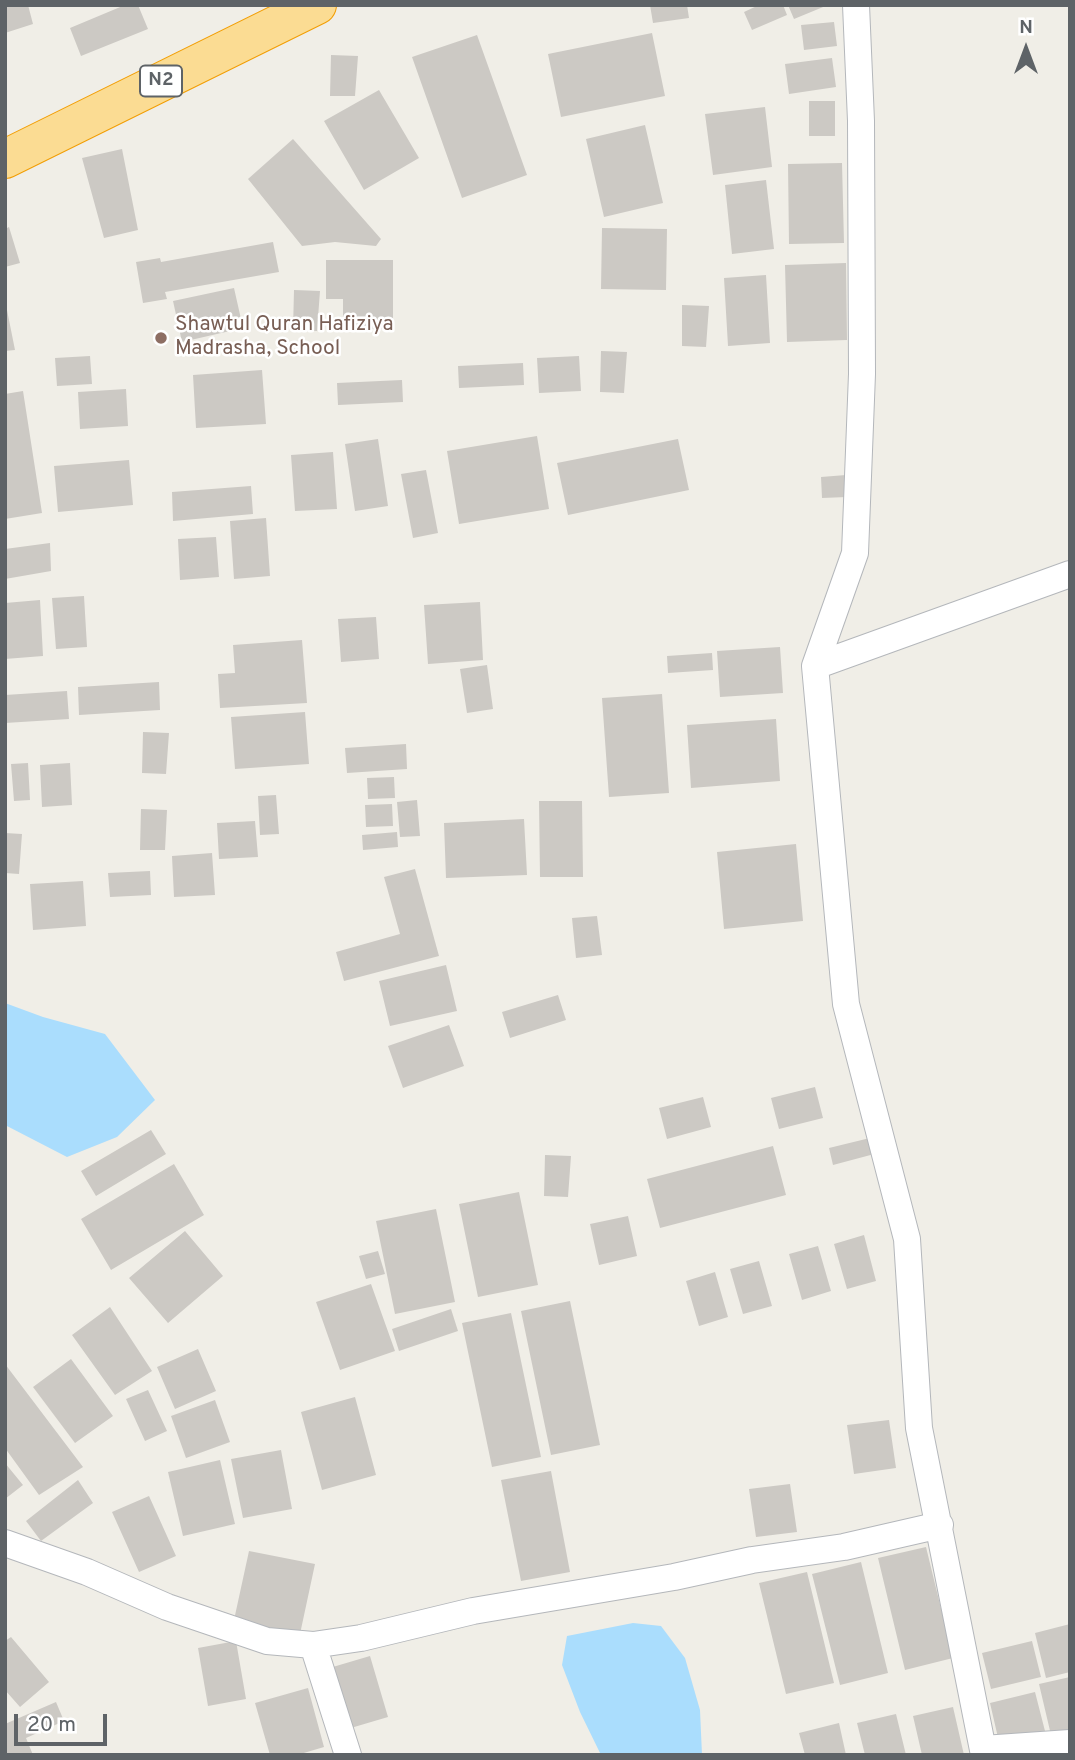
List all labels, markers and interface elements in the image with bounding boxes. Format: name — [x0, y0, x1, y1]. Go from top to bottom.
north arrow — [991, 14, 1061, 84]
text: N — [1019, 16, 1033, 40]
road number: N2 — [140, 66, 182, 96]
place label: Shawtul Quran Hafiziya Madrasha, School — [175, 313, 393, 363]
marker: Shawtul Quran Hafiziya Madrasha, School — [153, 330, 169, 346]
scale bar — [18, 1700, 110, 1744]
text: 20 m — [27, 1712, 76, 1739]

